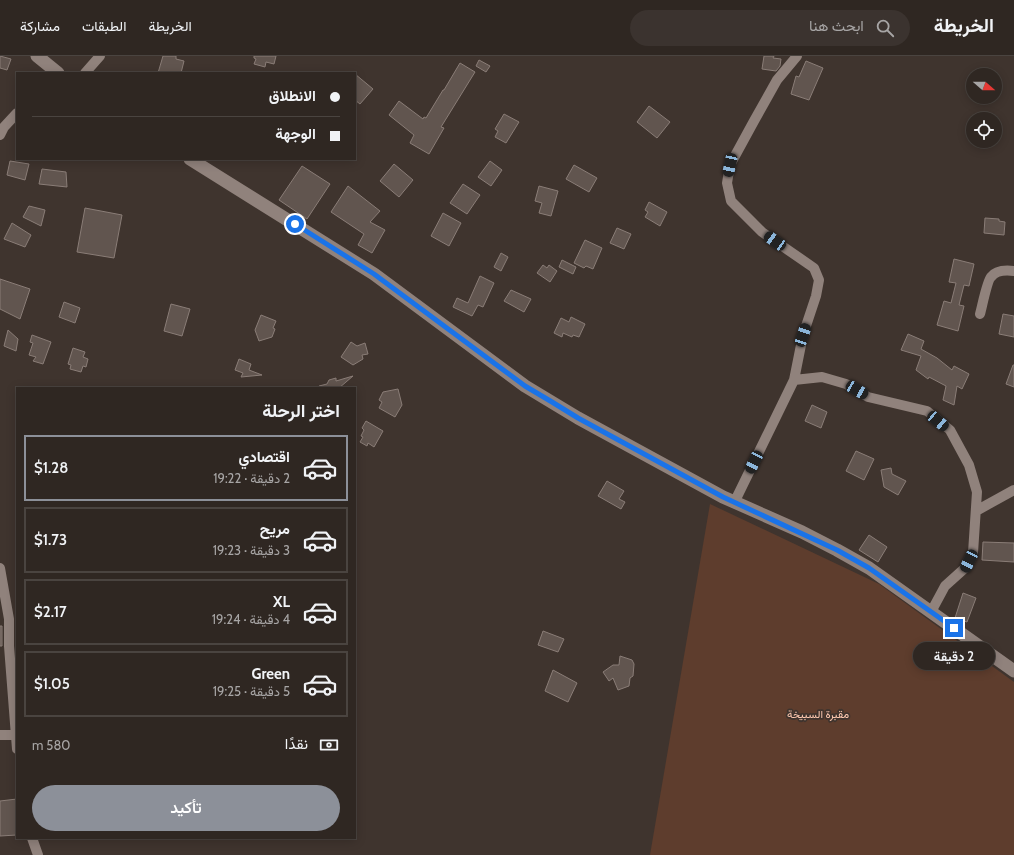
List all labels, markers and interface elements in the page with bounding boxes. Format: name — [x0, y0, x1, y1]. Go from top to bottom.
search box — [630, 10, 910, 46]
text: الخريطة — [934, 14, 994, 37]
text: مشاركة — [20, 17, 60, 35]
text: الطبقات — [82, 17, 126, 35]
text: الخريطة — [148, 17, 192, 35]
text: ابحث هنا — [809, 17, 864, 35]
icon: search — [874, 17, 896, 39]
north arrow — [966, 68, 1002, 104]
map controls — [966, 68, 1002, 148]
text: الانطلاق — [269, 87, 316, 105]
button: locate — [966, 112, 1002, 148]
text: الوجهة — [275, 125, 316, 143]
car — [722, 152, 738, 178]
route start — [286, 215, 304, 233]
car — [762, 229, 788, 253]
car — [794, 322, 812, 348]
car — [844, 379, 870, 401]
text: اختر الرحلة — [262, 400, 340, 422]
car — [925, 409, 951, 433]
text: اقتصادي — [238, 448, 290, 466]
car — [743, 449, 765, 475]
icon: car — [302, 450, 338, 486]
text: $1.28 — [34, 459, 68, 477]
text: 2 دقيقة · 19:22 — [213, 470, 290, 486]
text: مريح — [260, 520, 290, 538]
icon: car — [302, 522, 338, 558]
text: $1.73 — [34, 531, 67, 549]
text: 3 دقيقة · 19:23 — [213, 542, 290, 558]
car — [958, 548, 980, 574]
text: XL — [273, 593, 290, 611]
icon: car — [302, 594, 338, 630]
text: $2.17 — [34, 603, 67, 621]
text: 4 دقيقة · 19:24 — [212, 611, 290, 627]
route end — [945, 619, 963, 637]
callout: 2 دقيقة — [913, 642, 995, 670]
text: 2 دقيقة — [934, 648, 974, 664]
text: Green — [252, 665, 290, 683]
icon: car — [302, 666, 338, 702]
text: $1.05 — [34, 675, 70, 693]
text: 5 دقيقة · 19:25 — [213, 683, 290, 699]
park label: مقبرة السبيخة — [787, 707, 849, 721]
icon: cash — [318, 734, 340, 756]
text: نقدًا — [285, 735, 308, 753]
text: 580 m — [32, 737, 70, 753]
button: تأكيد — [32, 785, 340, 831]

